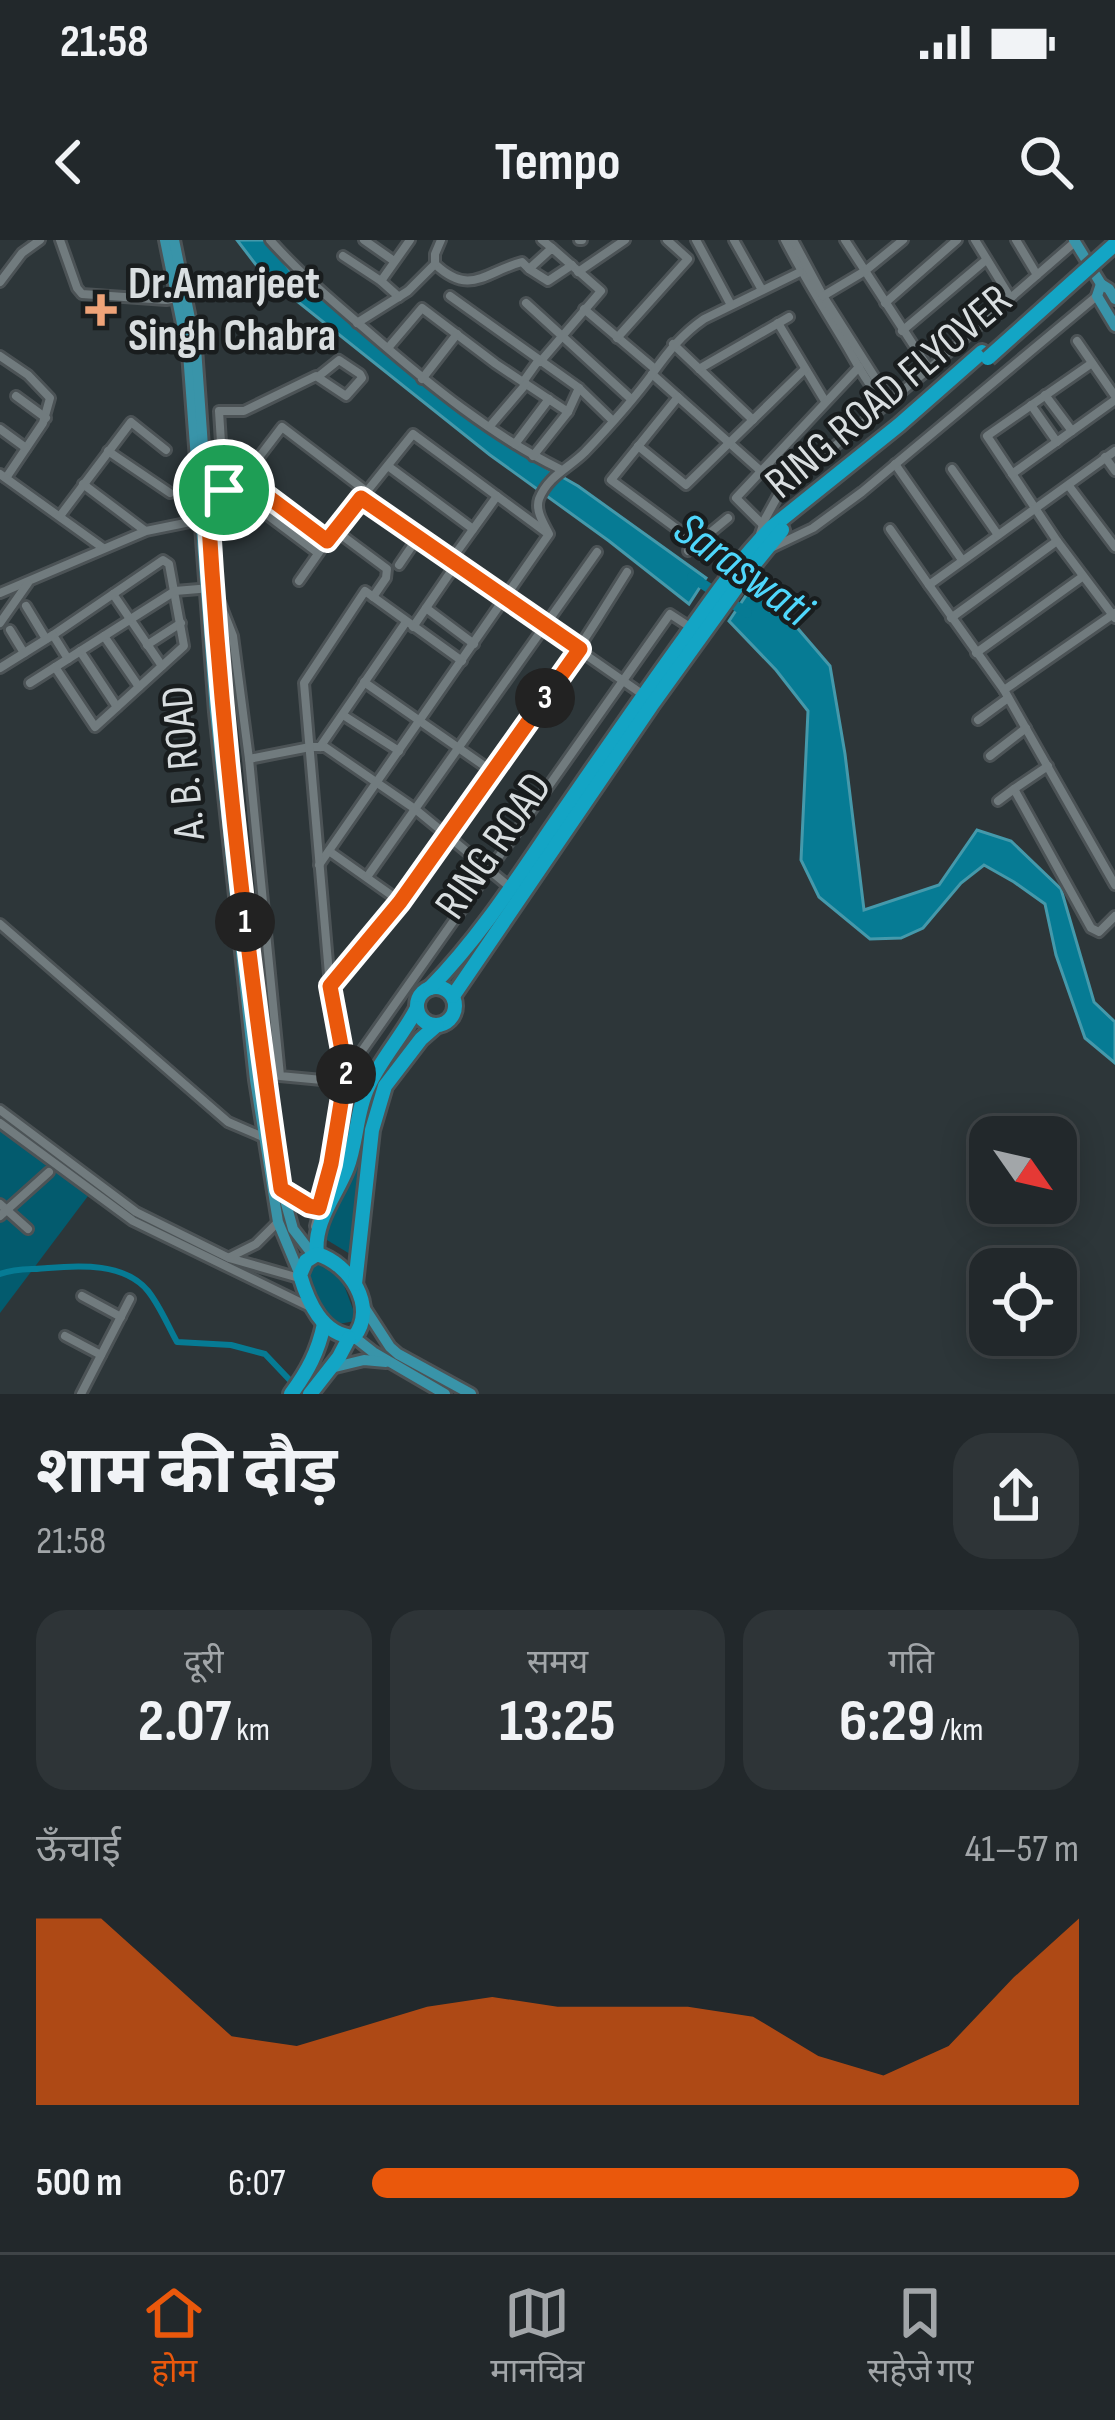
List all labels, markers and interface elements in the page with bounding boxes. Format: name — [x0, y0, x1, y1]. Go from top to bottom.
text: 21:58 — [60, 15, 148, 70]
icon: back — [36, 129, 102, 195]
icon: search — [1013, 129, 1079, 195]
text: Tempo — [494, 130, 621, 195]
place label: Dr.Amarjeet Singh Chabra — [128, 257, 336, 364]
street label: RING ROAD FLYOVER — [755, 273, 1023, 511]
marker: Dr.Amarjeet Singh Chabra — [85, 294, 117, 326]
pin — [173, 439, 275, 541]
icon: arrive — [191, 457, 257, 523]
water label: Saraswati — [663, 501, 824, 640]
pin: 3 — [515, 668, 575, 728]
text: 3 — [538, 678, 552, 718]
street label: A. B. ROAD — [150, 684, 218, 843]
street label: RING ROAD — [424, 762, 564, 930]
pin: 1 — [215, 892, 275, 952]
text: 1 — [239, 902, 251, 942]
pin: 2 — [316, 1044, 376, 1104]
text: 2 — [339, 1054, 353, 1094]
north arrow — [969, 1116, 1077, 1224]
map controls — [969, 1116, 1077, 1356]
button: locate — [969, 1248, 1077, 1356]
text: शाम की दौड़ — [36, 1433, 337, 1512]
button: share — [953, 1433, 1079, 1559]
text: 21:58 — [36, 1518, 106, 1565]
text: दूरी — [184, 1643, 224, 1683]
text: समय — [527, 1643, 588, 1683]
text: गति — [888, 1643, 934, 1683]
text: 2.07 — [138, 1686, 231, 1758]
text: 13:25 — [499, 1686, 616, 1758]
text: 6:29 — [839, 1686, 935, 1758]
text: km — [231, 1710, 270, 1750]
text: /km — [935, 1710, 983, 1750]
text: ऊँचाई — [36, 1826, 121, 1873]
text: 41–57 m — [965, 1826, 1079, 1873]
text: 500 m — [36, 2160, 122, 2207]
text: 6:07 — [228, 2160, 285, 2207]
tab: होम — [141, 2280, 207, 2395]
tab: मानचित्र — [490, 2280, 584, 2395]
tab: सहेजे गए — [867, 2280, 974, 2395]

